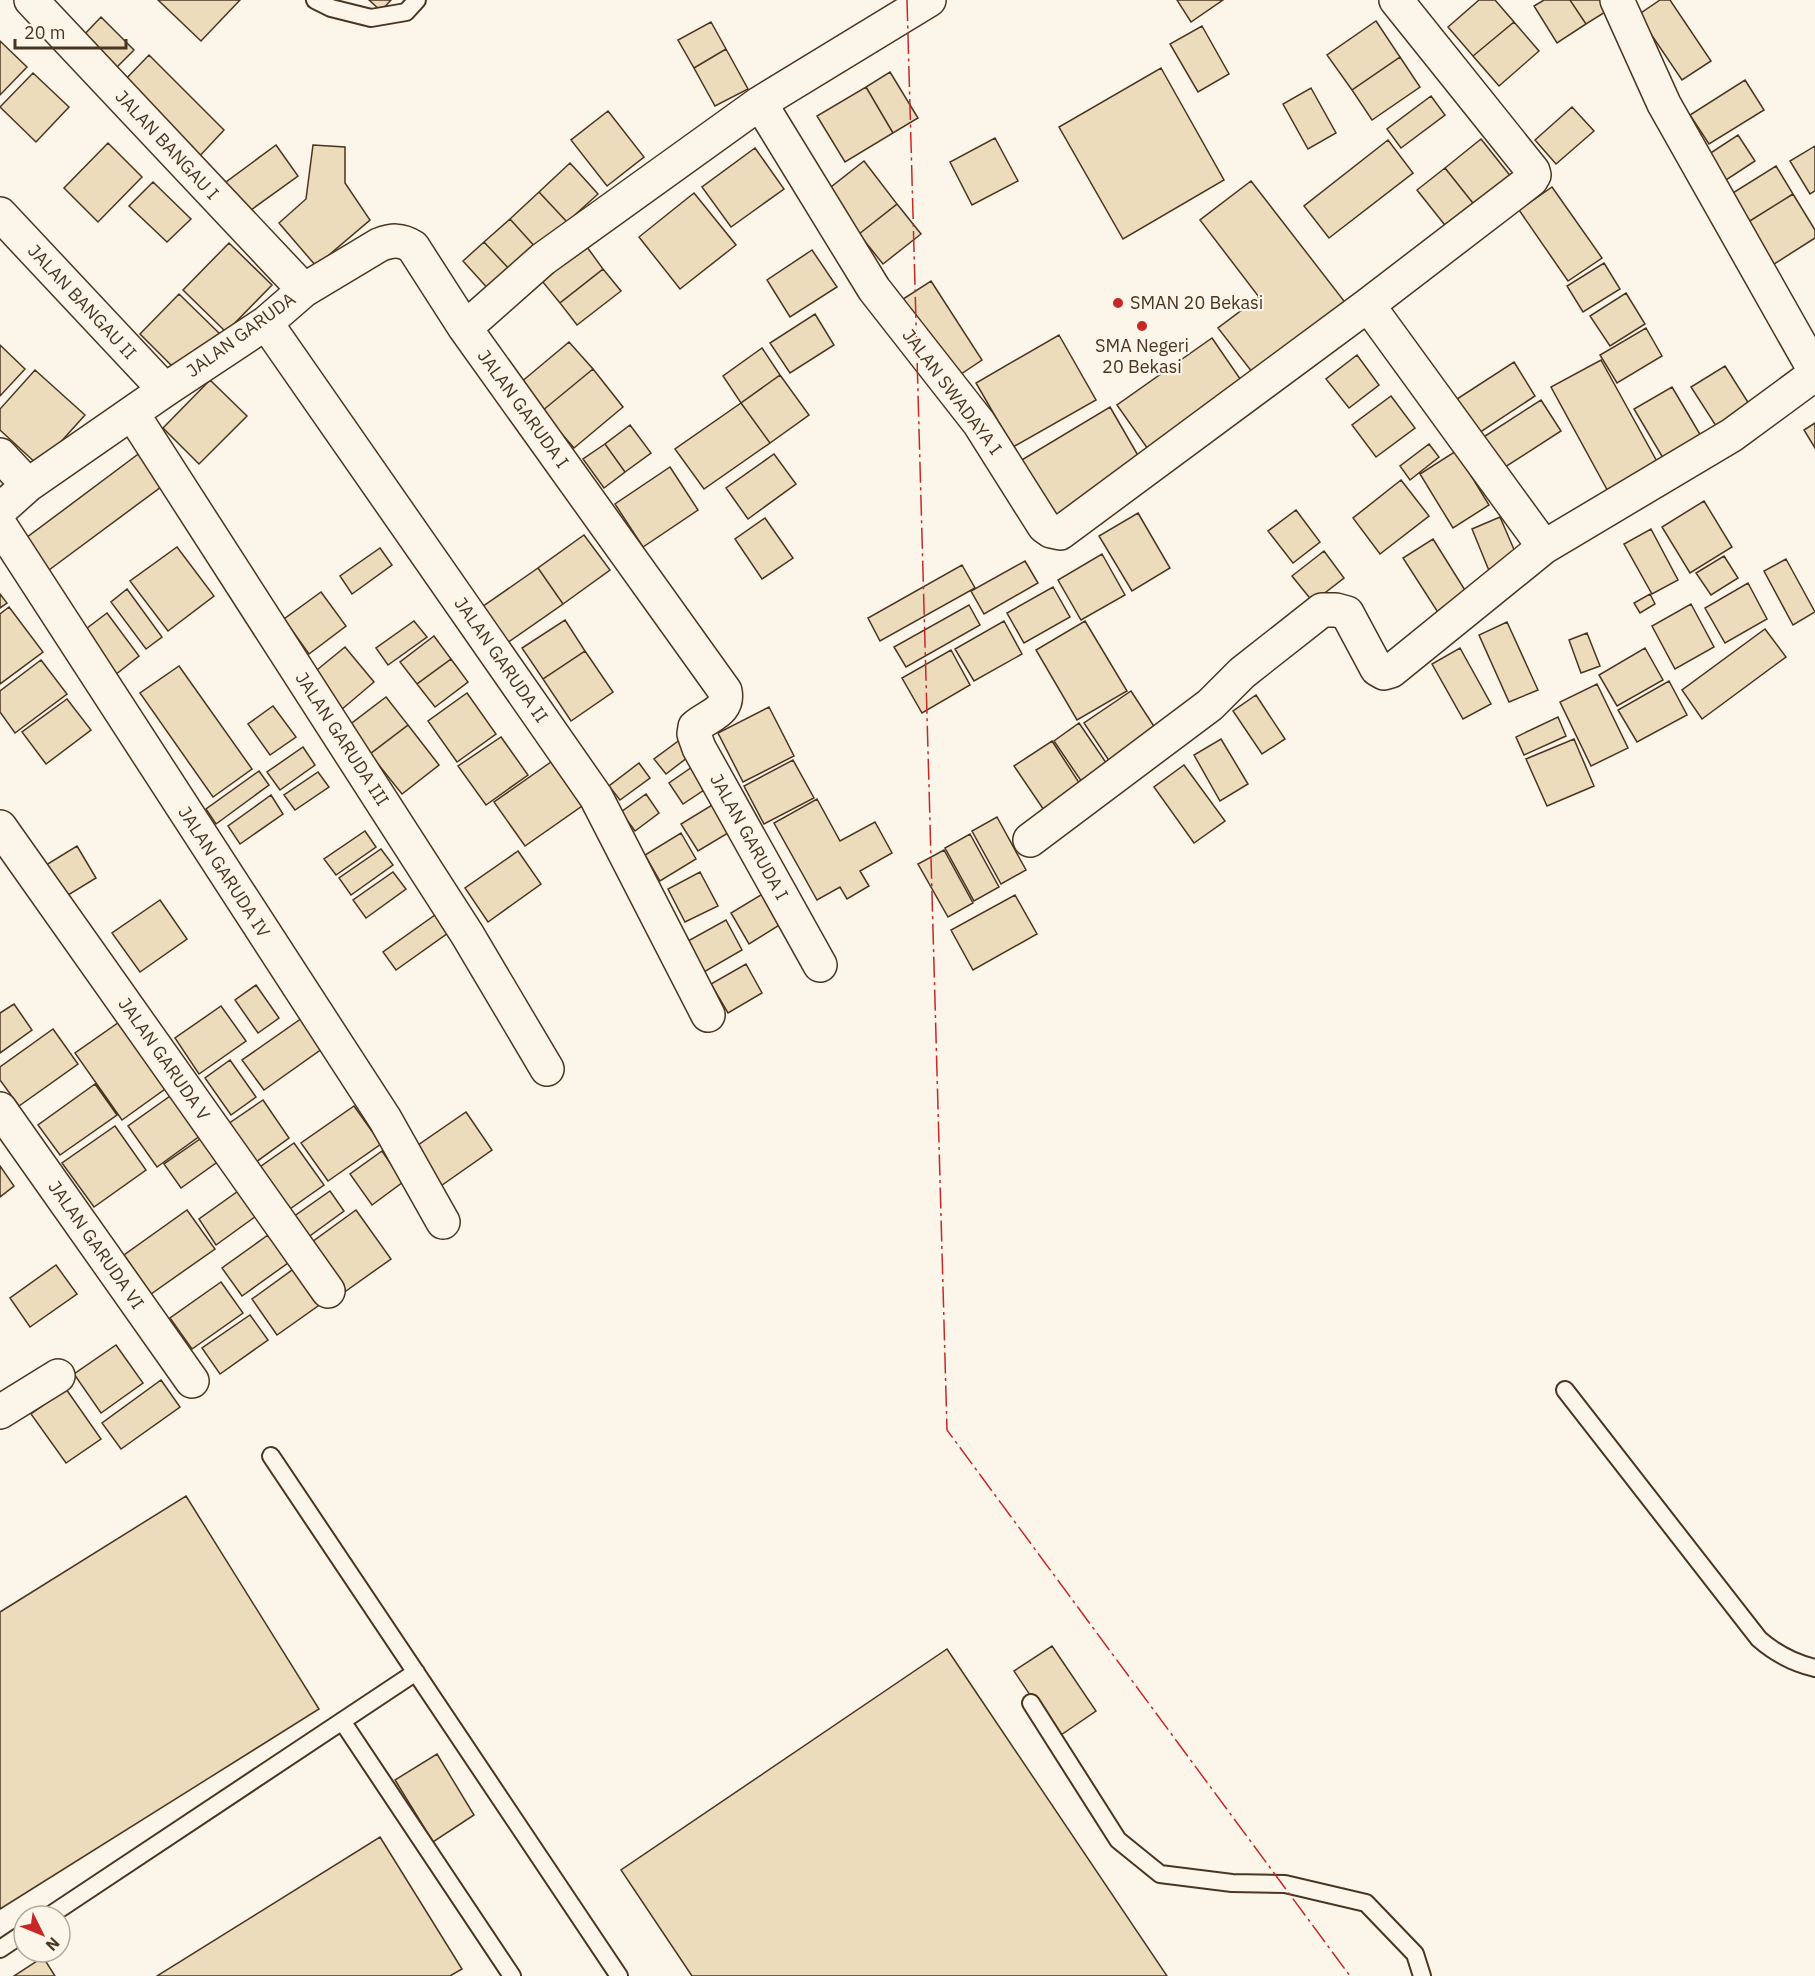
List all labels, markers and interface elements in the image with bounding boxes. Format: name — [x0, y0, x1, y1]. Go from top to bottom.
scale bar — [15, 12, 126, 50]
text: 20 m — [24, 21, 66, 44]
street label: JALAN BANGAU I — [111, 85, 224, 204]
street label: JALAN BANGAU II — [23, 239, 142, 364]
street label: JALAN GARUDA — [182, 287, 300, 382]
place label: SMAN 20 Bekasi — [1130, 291, 1263, 314]
marker: SMAN 20 Bekasi — [1111, 296, 1125, 310]
marker: SMA Negeri 20 Bekasi — [1135, 319, 1149, 333]
street label: JALAN SWADAYA I — [898, 324, 1007, 459]
place label: SMA Negeri 20 Bekasi — [1095, 334, 1189, 378]
street label: JALAN GARUDA I — [473, 345, 574, 472]
street label: JALAN GARUDA II — [450, 592, 553, 727]
street label: JALAN GARUDA III — [290, 667, 394, 810]
street label: JALAN GARUDA I — [705, 770, 794, 904]
street label: JALAN GARUDA IV — [173, 802, 275, 942]
street label: JALAN GARUDA V — [114, 993, 215, 1125]
street label: JALAN GARUDA VI — [43, 1176, 149, 1314]
north arrow — [12, 1904, 72, 1964]
text: N — [42, 1933, 64, 1955]

